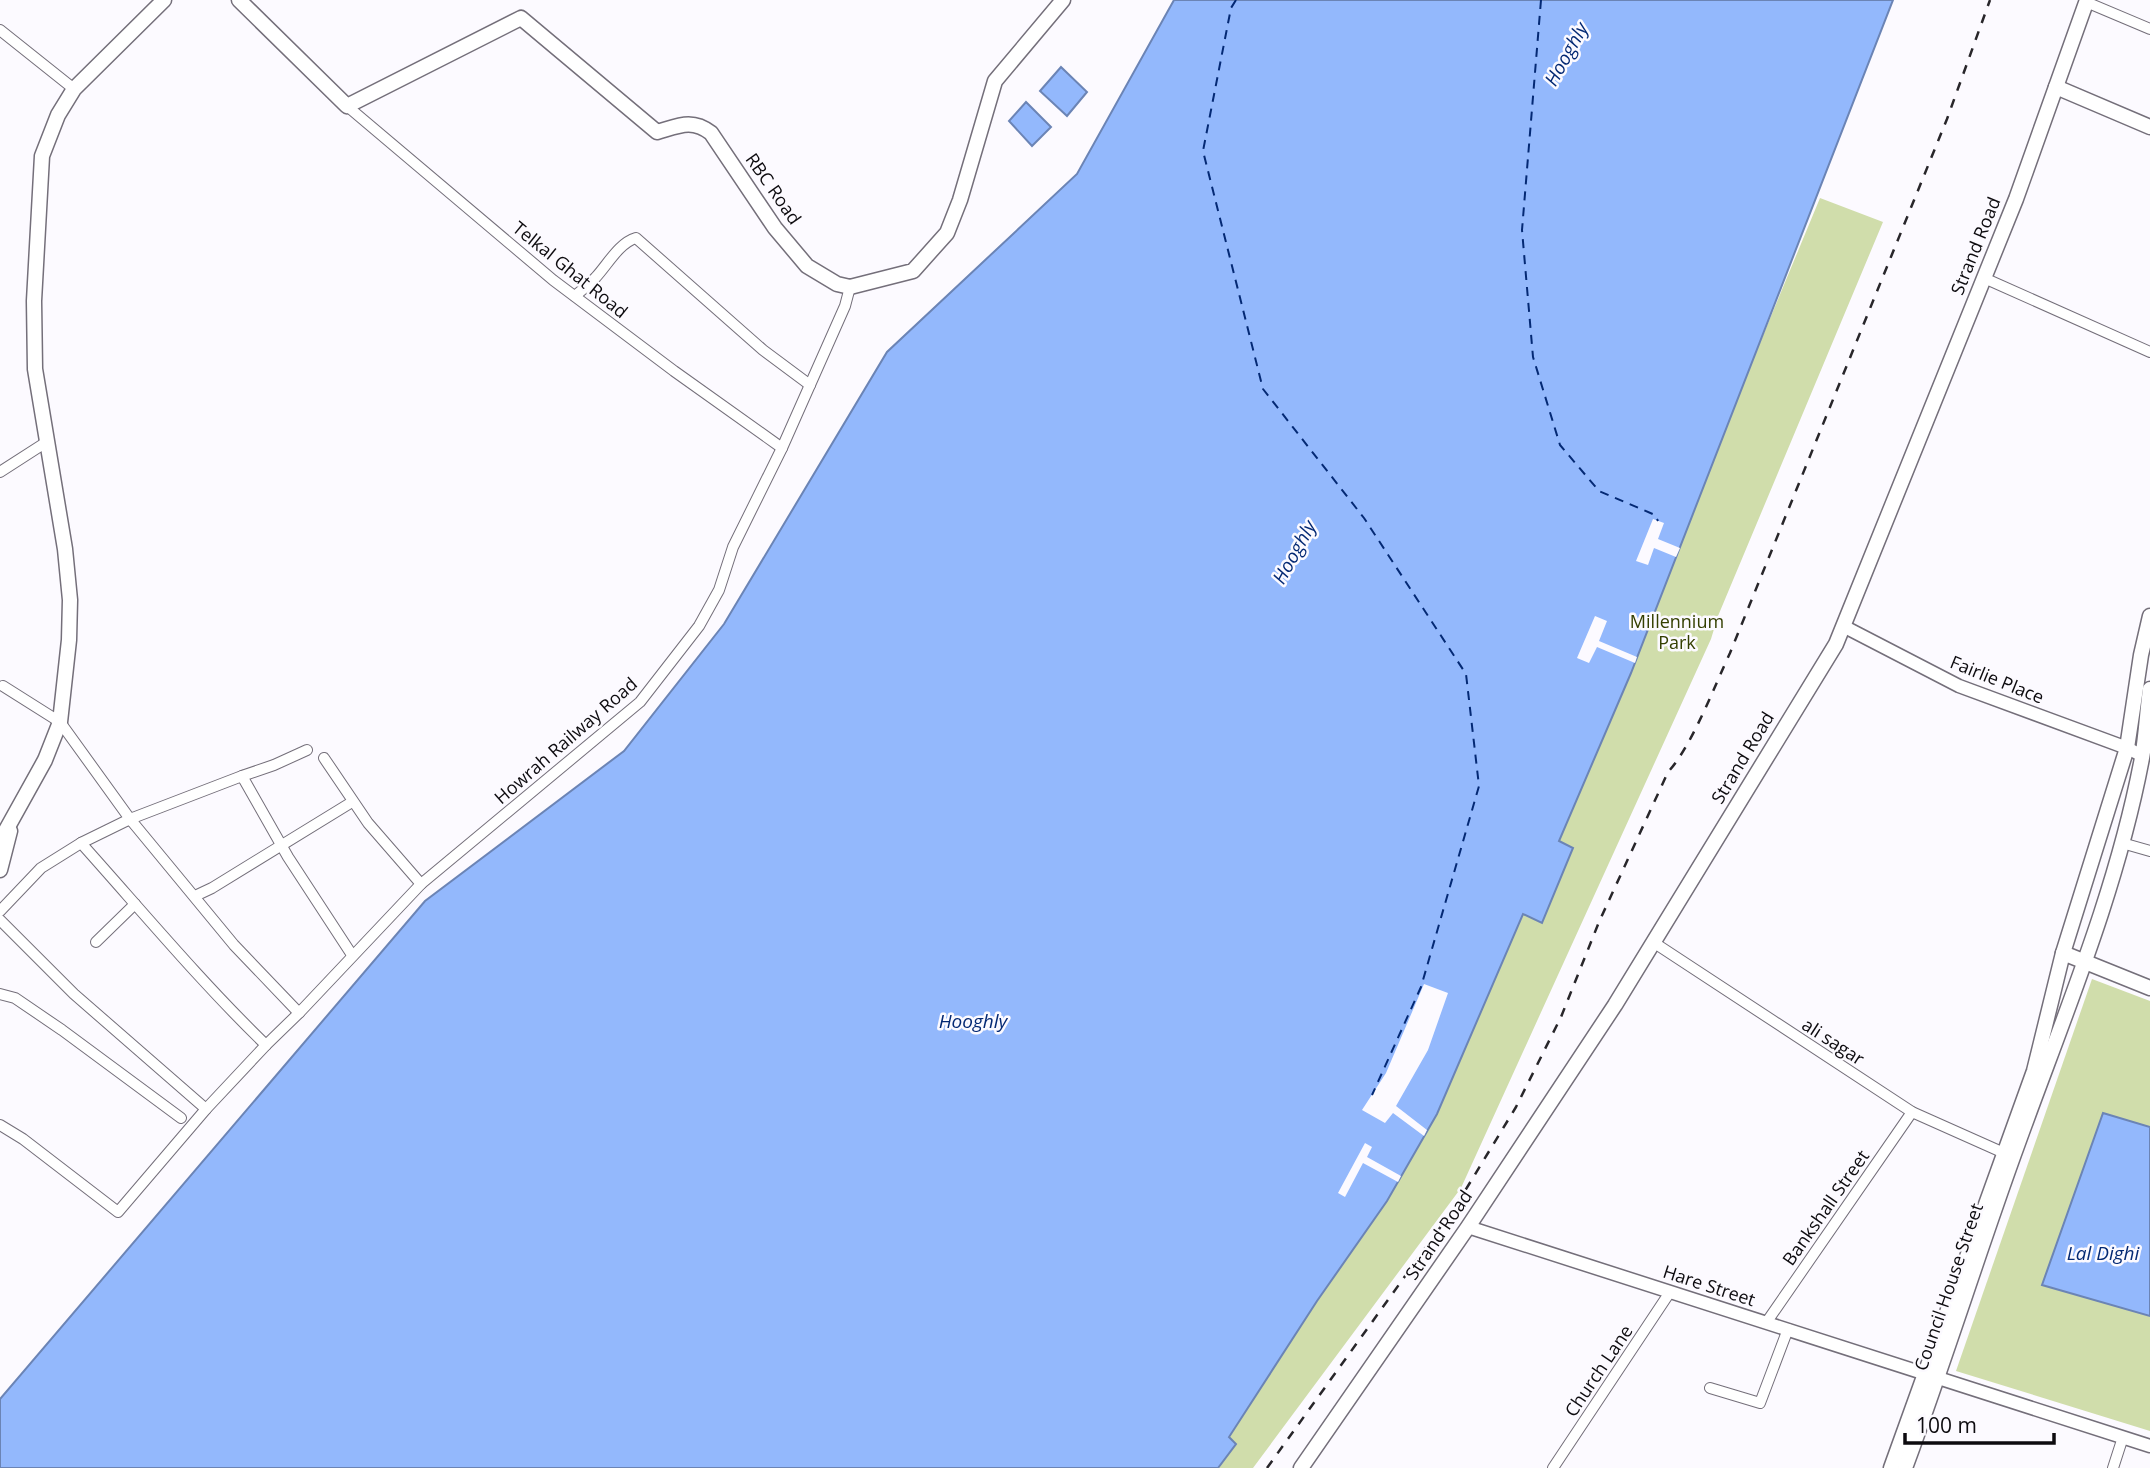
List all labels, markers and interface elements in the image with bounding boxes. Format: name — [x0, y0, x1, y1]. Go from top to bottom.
water label: Hooghly — [1538, 17, 1595, 90]
street label: RBC Road — [741, 148, 807, 229]
street label: Strand Road — [1945, 193, 2006, 298]
street label: Telkal Ghat Road — [508, 215, 633, 323]
water label: Hooghly — [1266, 515, 1323, 588]
park label: Millennium Park — [1630, 609, 1724, 654]
street label: Fairlie Place — [1947, 649, 2048, 709]
street label: Howrah Railway Road — [489, 672, 642, 809]
street label: Strand Road — [1705, 707, 1779, 808]
water label: Hooghly — [939, 1008, 1009, 1034]
street label: ali sagar — [1798, 1012, 1870, 1070]
street label: Bankshall Street — [1776, 1145, 1874, 1270]
street label: Strand Road — [1399, 1185, 1477, 1284]
street label: Council House Street — [1908, 1200, 1988, 1374]
water label: Lal Dighi — [2067, 1240, 2141, 1266]
street label: Hare Street — [1660, 1259, 1759, 1311]
street label: Church Lane — [1559, 1320, 1638, 1421]
scale bar — [1905, 1402, 2054, 1446]
text: 100 m — [1916, 1411, 1977, 1439]

